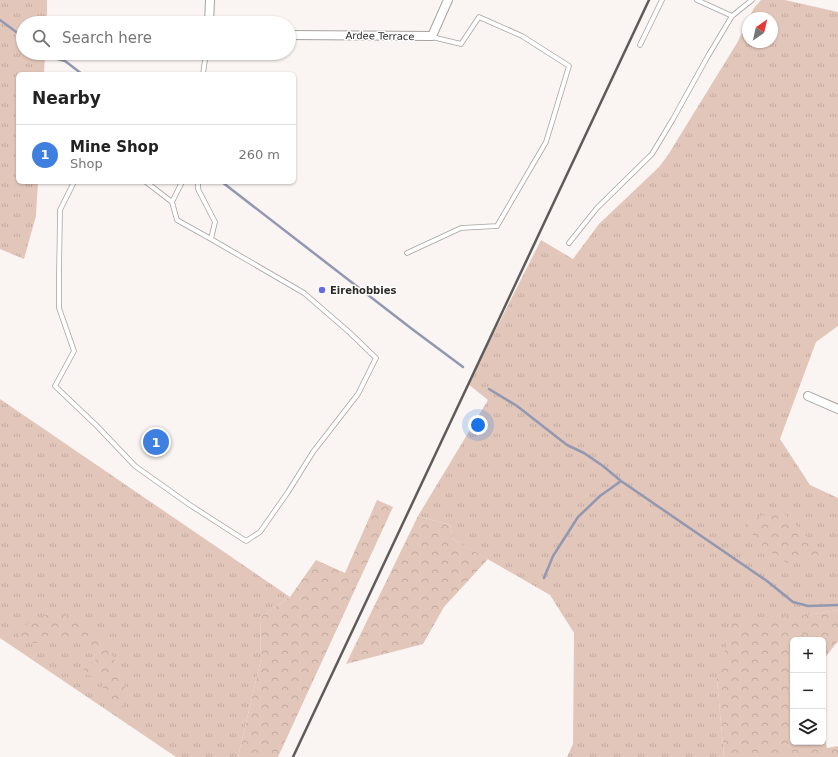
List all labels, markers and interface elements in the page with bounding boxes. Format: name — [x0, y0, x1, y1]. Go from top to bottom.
north arrow — [742, 12, 778, 48]
search box — [16, 16, 296, 60]
icon: search — [30, 27, 52, 49]
text: Search here — [62, 29, 152, 47]
street label: Ardee Terrace — [345, 30, 415, 42]
text: Nearby — [32, 88, 101, 108]
text: Mine Shop — [70, 138, 159, 156]
text: 1 — [40, 147, 50, 162]
text: 260 m — [238, 147, 280, 162]
text: Shop — [70, 156, 103, 171]
marker: Eirehobbies — [317, 285, 327, 295]
place label: Eirehobbies — [330, 285, 396, 296]
your location — [468, 415, 488, 435]
pin: 1 — [143, 427, 169, 457]
map controls — [790, 637, 826, 745]
button: + — [790, 637, 826, 673]
button: − — [790, 673, 826, 709]
button: layers — [790, 709, 826, 745]

